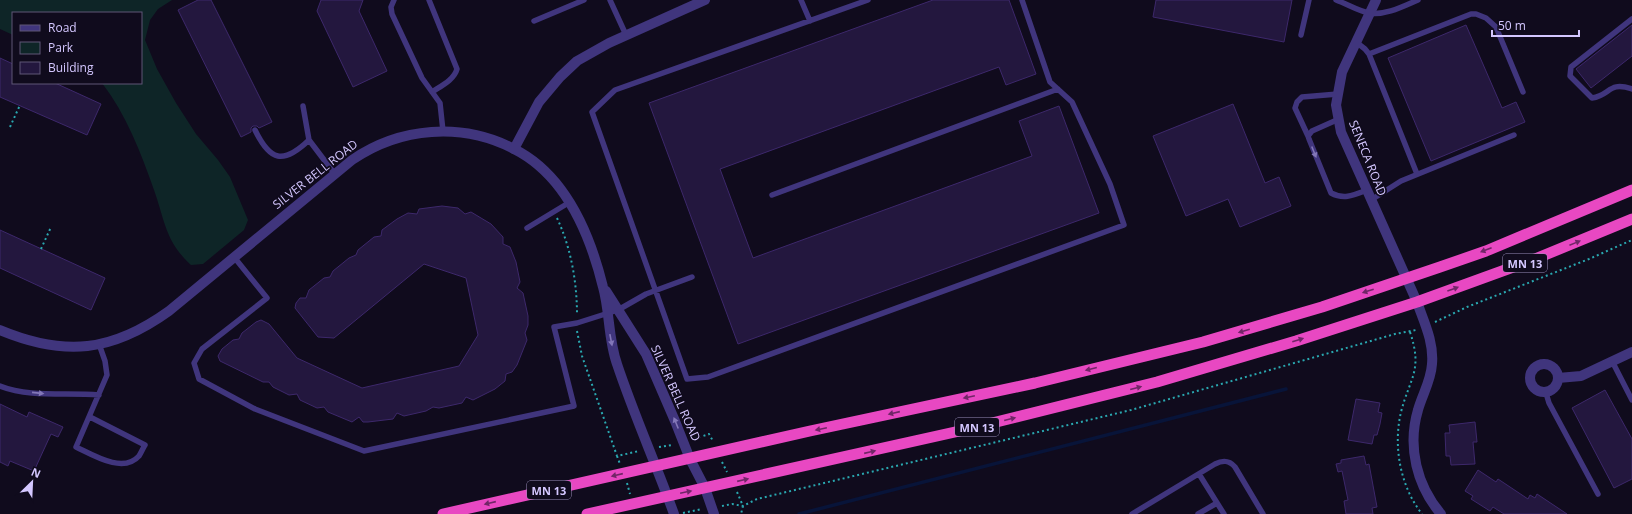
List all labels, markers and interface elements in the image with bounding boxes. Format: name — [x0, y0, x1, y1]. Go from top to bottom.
legend — [12, 12, 142, 84]
scale bar — [1492, 12, 1579, 38]
text: 50 m — [1498, 17, 1526, 34]
text: Road — [48, 19, 77, 36]
text: Park — [48, 39, 74, 56]
text: Building — [48, 59, 94, 76]
street label: SENECA ROAD — [1345, 118, 1391, 198]
street label: SILVER BELL ROAD — [269, 135, 361, 213]
one-way arrow — [1312, 147, 1318, 159]
one-way arrow — [1570, 240, 1582, 246]
one-way arrow — [1480, 248, 1492, 254]
road number: MN 13 — [1503, 254, 1547, 272]
one-way arrow — [1448, 285, 1460, 291]
one-way arrow — [1362, 289, 1374, 295]
one-way arrow — [1238, 328, 1251, 334]
one-way arrow — [608, 334, 614, 346]
one-way arrow — [1293, 337, 1305, 343]
street label: SILVER BELL ROAD — [647, 342, 705, 444]
one-way arrow — [1085, 367, 1097, 373]
one-way arrow — [1130, 385, 1142, 391]
one-way arrow — [32, 389, 44, 396]
one-way arrow — [963, 394, 975, 400]
one-way arrow — [888, 411, 900, 417]
one-way arrow — [672, 416, 678, 428]
one-way arrow — [1004, 416, 1016, 422]
road number: MN 13 — [955, 418, 999, 436]
one-way arrow — [815, 426, 828, 432]
one-way arrow — [863, 448, 876, 454]
north arrow — [12, 462, 52, 502]
text: N — [29, 464, 43, 481]
one-way arrow — [611, 472, 623, 478]
one-way arrow — [737, 477, 749, 483]
road number: MN 13 — [527, 481, 571, 499]
one-way arrow — [680, 489, 692, 495]
one-way arrow — [484, 501, 497, 507]

